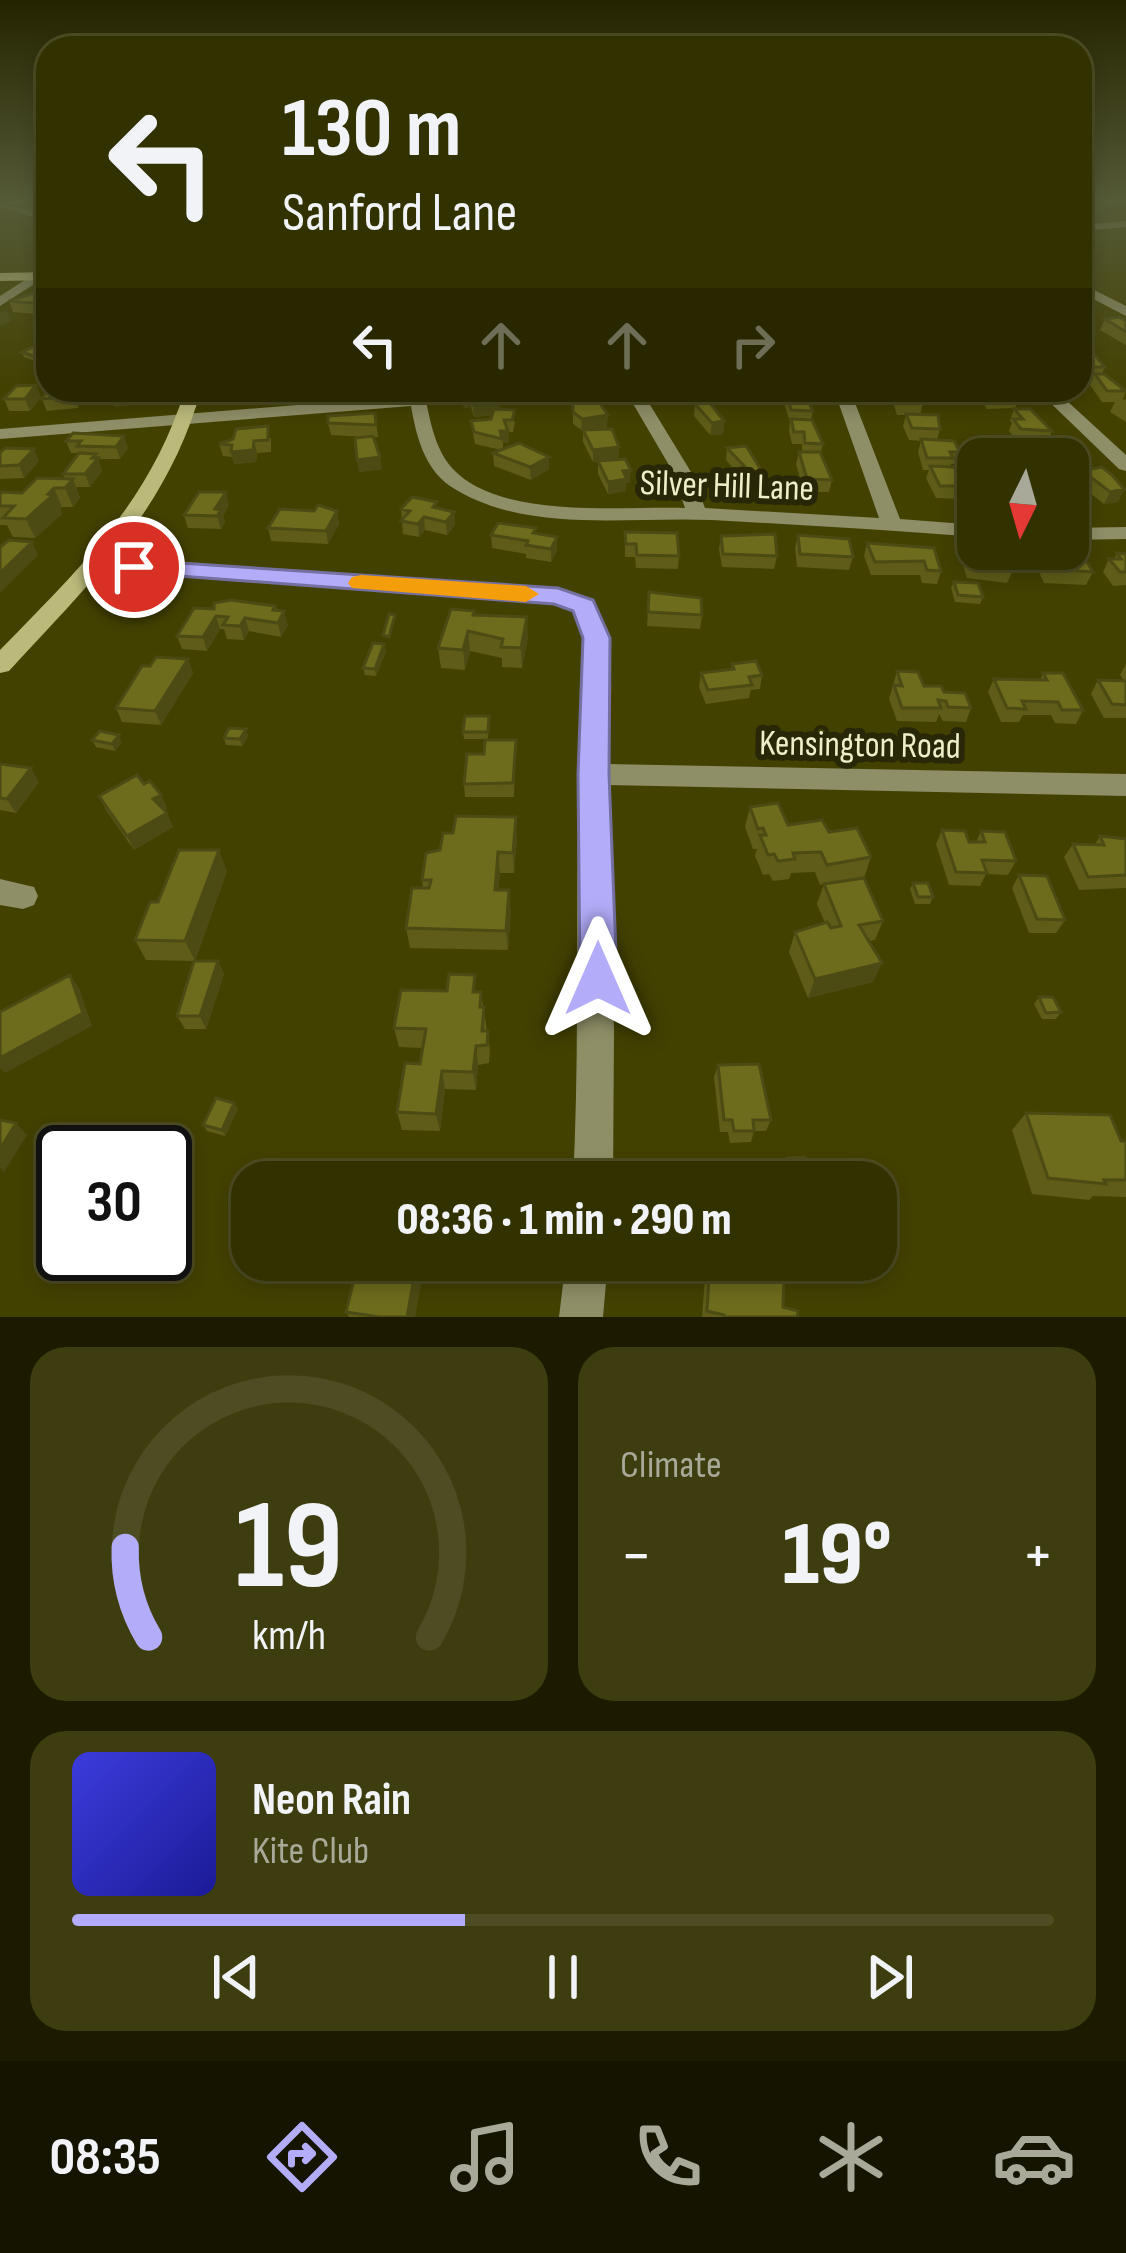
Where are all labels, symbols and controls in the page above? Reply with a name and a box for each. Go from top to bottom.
text: 130 m [282,79,461,180]
icon: left [84,84,240,240]
text: Sanford Lane [282,181,517,246]
icon: left [342,312,408,378]
icon: ahead [468,312,534,378]
icon: ahead [594,312,660,378]
icon: right [720,312,786,378]
north arrow [957,438,1089,570]
map controls [957,438,1089,570]
street label: Silver Hill Lane [639,462,815,511]
pin [83,516,185,618]
icon: arrive [101,534,167,600]
street label: Kensington Road [759,722,961,769]
position arrow [535,916,661,1042]
speed limit sign: 30 [36,1125,192,1281]
text: 08:36 · 1 min · 290 m [396,1193,732,1248]
text: Climate [620,1442,722,1489]
text: 19 [235,1474,343,1623]
text: 19° [782,1502,892,1610]
text: − [620,1517,652,1596]
text: + [1022,1517,1054,1596]
text: km/h [252,1610,326,1662]
text: Neon Rain [252,1773,411,1828]
text: Kite Club [252,1828,369,1875]
icon: previous [203,1944,269,2010]
icon: pause [530,1944,596,2010]
icon: next [857,1944,923,2010]
icon: directions [260,2115,344,2199]
icon: music [443,2115,527,2199]
icon: phone [626,2115,710,2199]
icon: climate [809,2115,893,2199]
icon: car [992,2115,1076,2199]
text: 08:35 [50,2125,161,2190]

